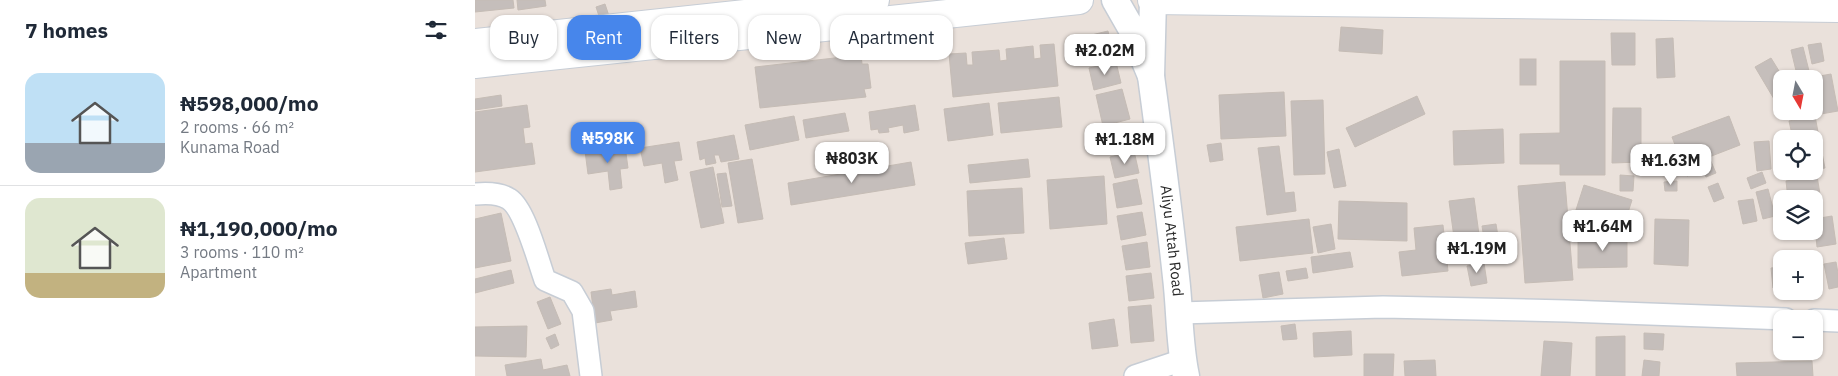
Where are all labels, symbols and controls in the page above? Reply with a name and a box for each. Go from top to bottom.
chip: Buy [490,15,557,60]
chip: Rent [567,15,641,60]
chip: Filters [651,15,738,60]
chip: New [748,15,820,60]
chip: Apartment [830,15,953,60]
text: 7 homes [25,16,108,44]
icon: filters [422,16,450,44]
pin: ₦2.02M [1064,34,1146,76]
text: ₦2.02M [1075,40,1135,60]
north arrow [1773,70,1823,120]
map controls [1773,70,1823,360]
text: ₦598,000/mo [180,89,318,117]
icon: home [65,93,125,153]
text: 2 rooms · 66 m² [180,117,294,137]
pin: ₦598K [573,121,643,164]
pin: ₦1.18M [1084,122,1166,165]
text: ₦598K [582,128,634,148]
text: ₦1.18M [1095,129,1155,149]
button: locate [1773,130,1823,180]
text: Kunama Road [180,137,280,157]
pin: ₦803K [817,142,887,184]
pin: ₦1.63M [1630,144,1712,186]
text: ₦803K [826,148,878,168]
text: ₦1.63M [1641,150,1701,170]
street label: Aliyu Attah Road [1156,184,1188,297]
button: layers [1773,190,1823,240]
pin: ₦1.64M [1562,210,1644,252]
text: ₦1,190,000/mo [180,214,338,242]
text: ₦1.64M [1573,216,1633,236]
icon: home [65,218,125,278]
pin: ₦1.19M [1436,232,1518,274]
text: ₦1.19M [1447,238,1507,258]
text: 3 rooms · 110 m² [180,242,304,262]
button: + [1773,250,1823,300]
text: Apartment [180,262,257,282]
button: − [1773,310,1823,360]

